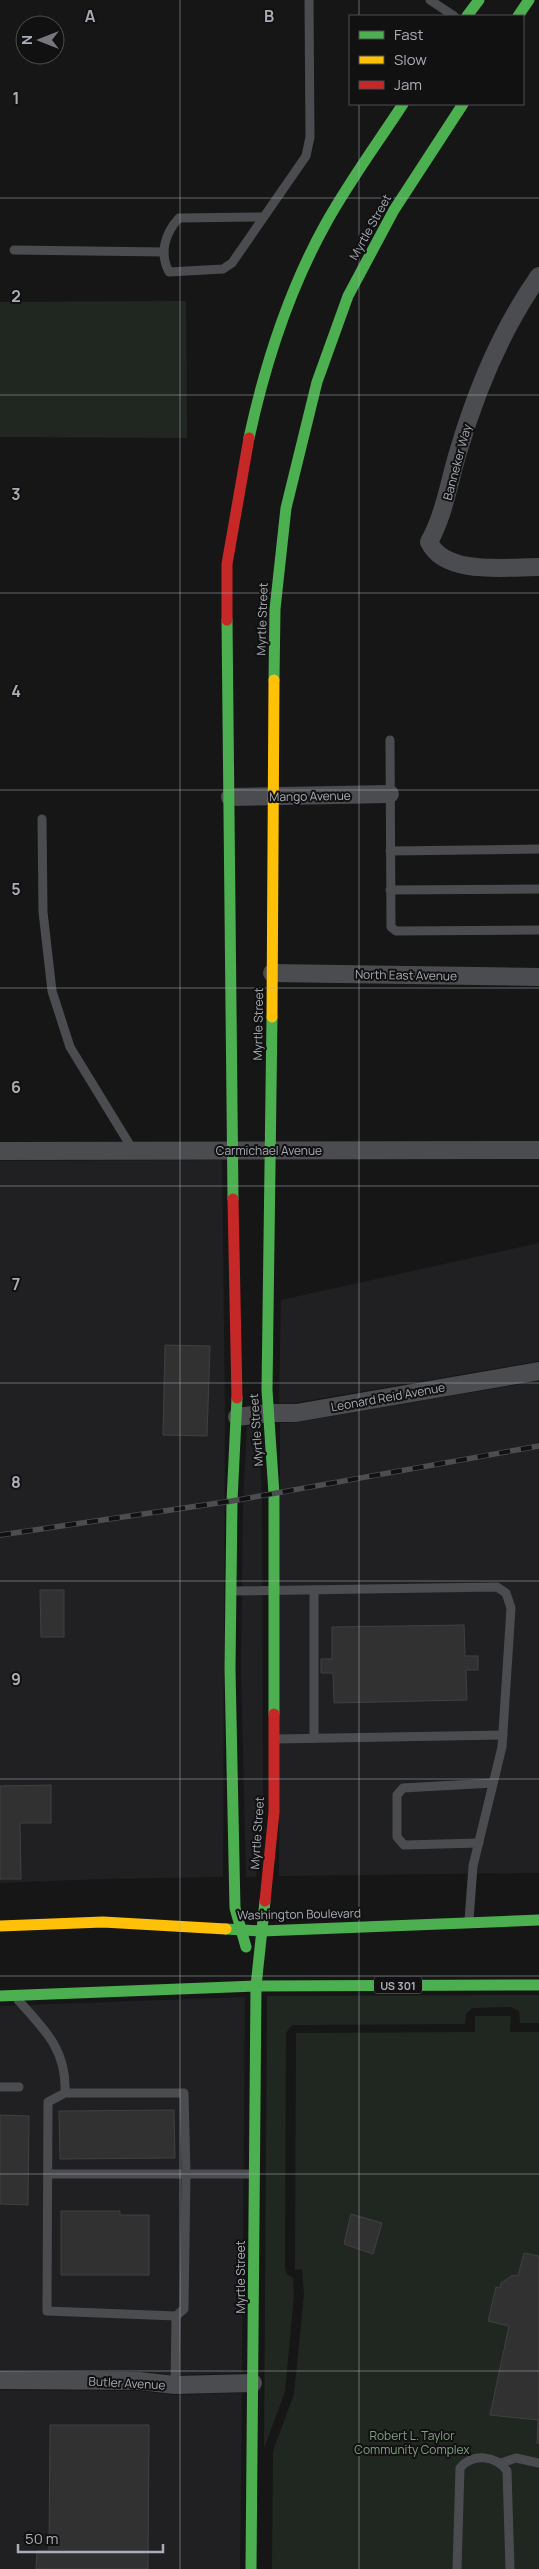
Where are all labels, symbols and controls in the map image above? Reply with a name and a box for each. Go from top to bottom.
text: A [85,5,96,27]
text: B [264,5,274,27]
north arrow [15,15,65,65]
legend [349,15,524,105]
text: Fast [394,24,423,45]
text: N [17,35,36,45]
text: Slow [394,49,427,70]
text: Jam [394,74,422,95]
text: 1 [12,87,20,109]
street label: Myrtle Street [345,191,395,263]
text: 2 [11,285,21,307]
street label: Banneker Way [439,421,475,502]
text: 3 [11,483,21,505]
street label: Myrtle Street [252,582,272,656]
text: 4 [11,680,21,702]
street label: Mango Avenue [269,787,351,805]
text: 5 [11,878,21,900]
street label: North East Avenue [355,966,457,984]
street label: Myrtle Street [249,987,267,1061]
text: 6 [11,1076,21,1098]
street label: Carmichael Avenue [216,1142,322,1159]
text: 7 [12,1273,20,1295]
street label: Leonard Reid Avenue [330,1379,446,1415]
street label: Myrtle Street [245,1393,267,1467]
text: 8 [11,1471,21,1493]
text: 9 [11,1668,21,1690]
street label: Myrtle Street [246,1796,268,1870]
street label: Washington Boulevard [237,1904,361,1924]
road number: US 301 [374,1976,422,1994]
street label: Myrtle Street [232,2240,249,2314]
street label: Butler Avenue [88,2372,166,2394]
park label: Robert L. Taylor Community Complex [354,2427,470,2458]
scale bar [18,2522,162,2554]
text: 50 m [25,2528,59,2549]

